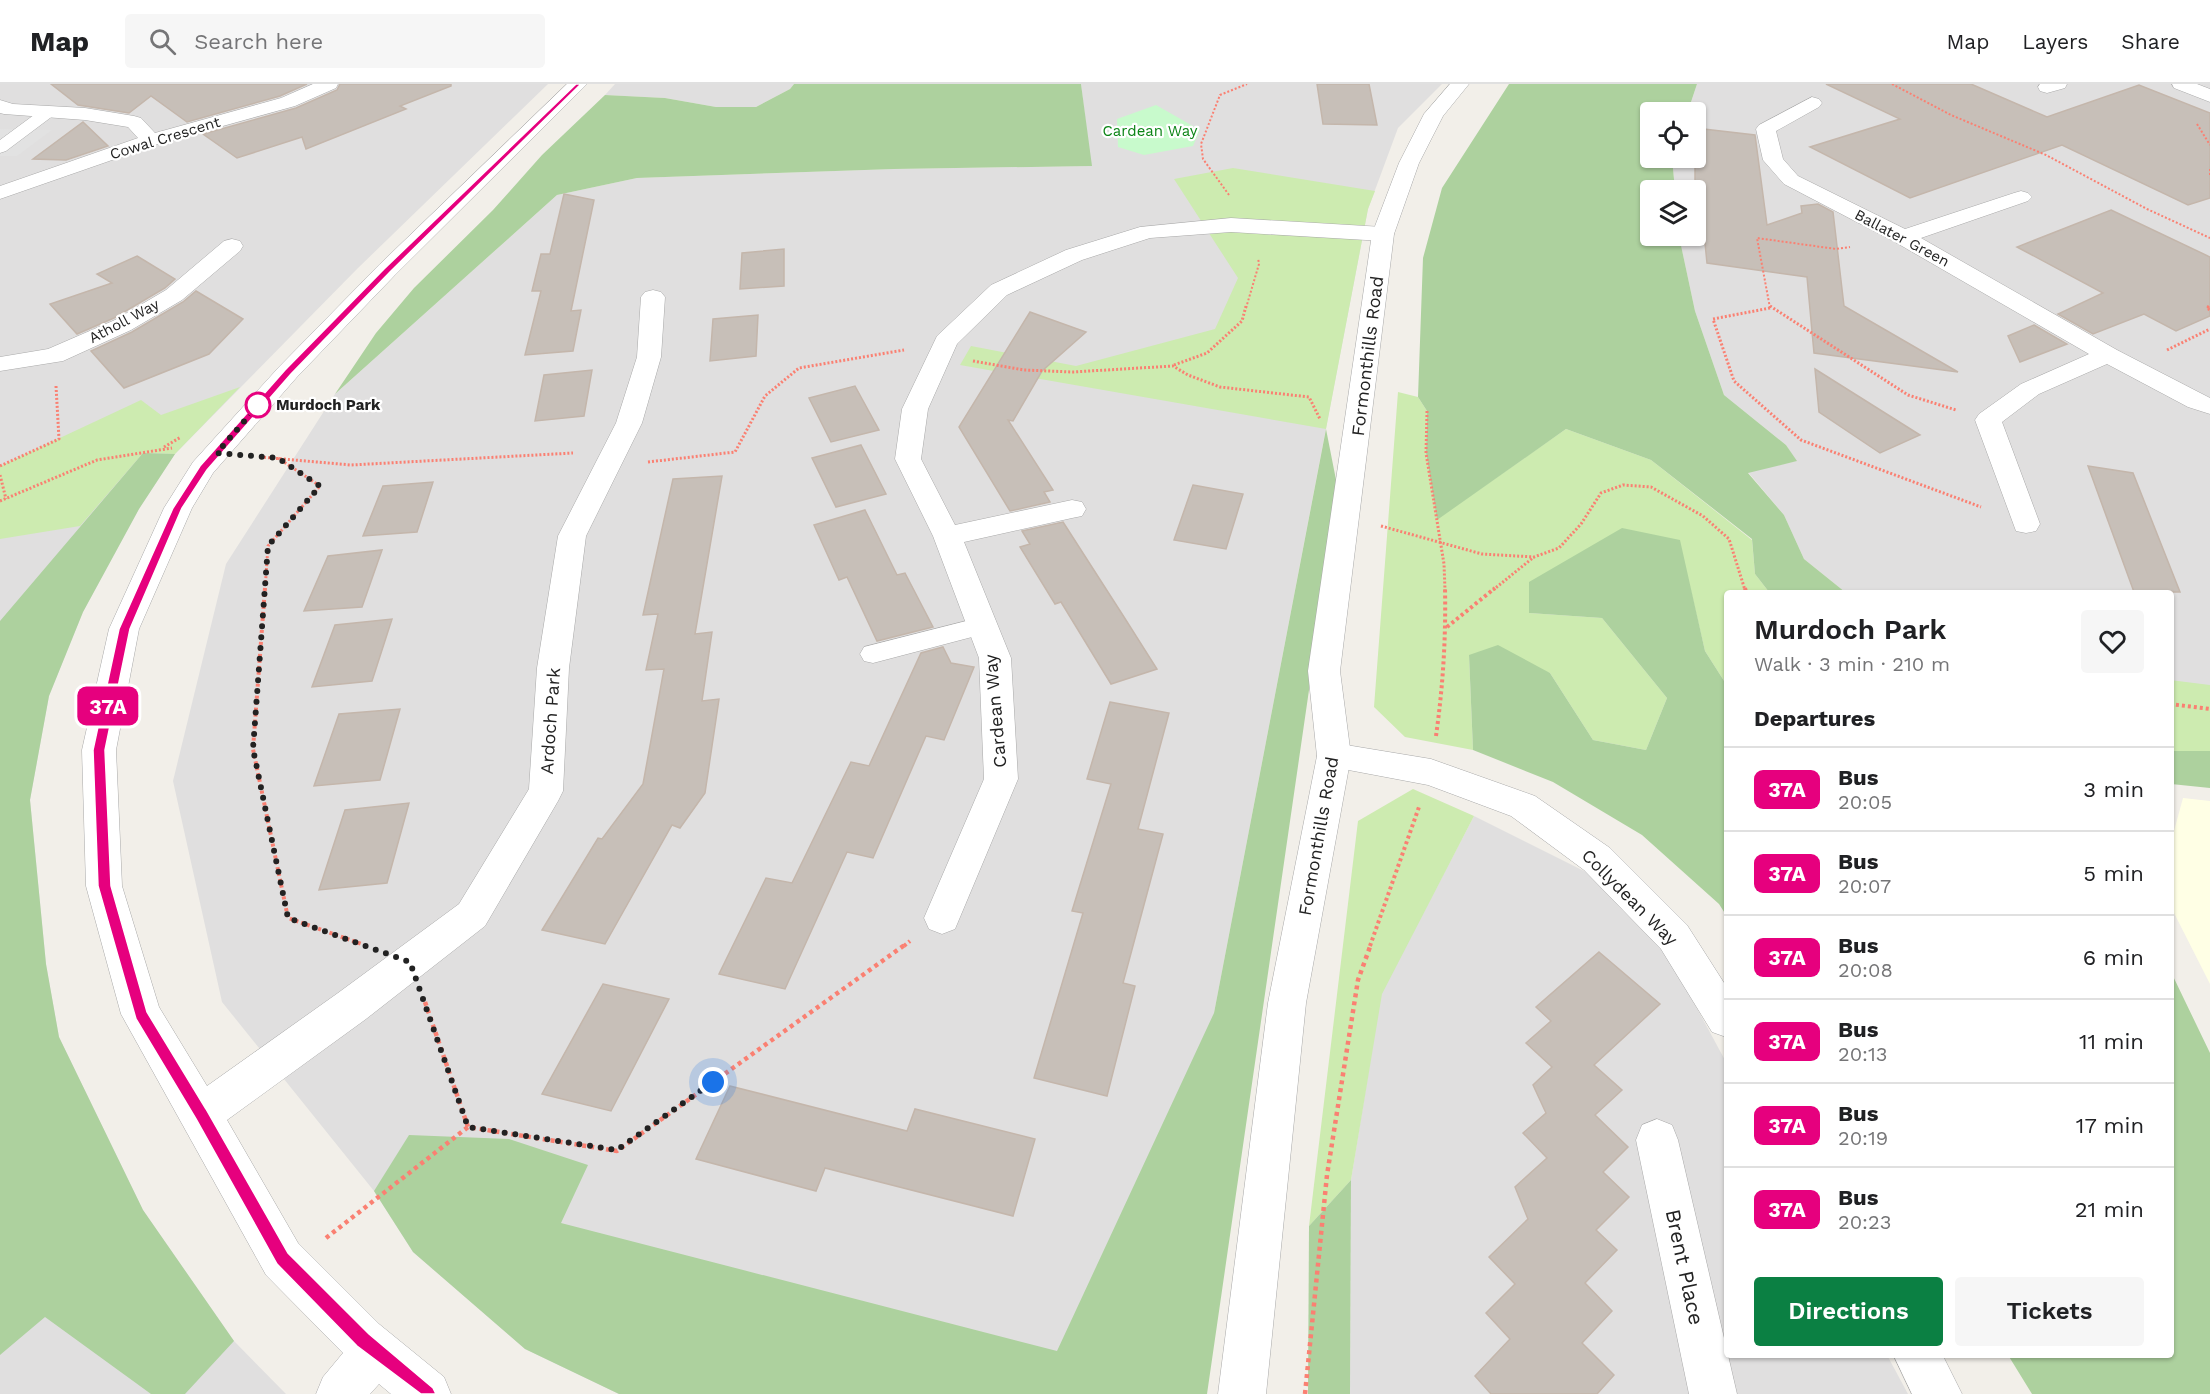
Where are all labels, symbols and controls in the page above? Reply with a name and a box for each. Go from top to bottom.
search box [125,14,545,68]
text: Map [30,25,89,58]
icon: search [146,25,179,58]
text: Search here [194,29,323,54]
text: Map [1946,29,1989,54]
text: Layers [2022,29,2088,54]
text: Share [2121,29,2180,54]
map controls [1640,102,1706,246]
button: locate [1640,102,1706,168]
street label: Cowal Crescent [108,112,223,163]
park label: Cardean Way [1103,122,1198,140]
button: layers [1640,180,1706,246]
street label: Ballater Green [1851,205,1953,271]
street label: Formonthills Road [1347,275,1387,437]
street label: Atholl Way [86,295,162,347]
marker: Murdoch Park [245,392,271,418]
place label: Murdoch Park [276,396,381,414]
button: heart [2081,610,2144,673]
text: Murdoch Park [1754,613,1946,646]
text: Walk · 3 min · 210 m [1754,652,1950,676]
street label: Cardean Way [980,653,1010,769]
street label: Ardoch Park [536,667,564,775]
line badge: 37A [74,686,142,726]
text: 37A [89,694,127,719]
text: Departures [1754,706,1875,731]
street label: Formonthills Road [1294,755,1342,917]
text: Bus [1838,765,1878,790]
text: 37A [1768,777,1806,802]
text: 3 min [2083,777,2144,802]
text: 20:05 [1838,790,1892,814]
street label: Collydean Way [1578,845,1683,950]
text: Bus [1838,849,1878,874]
text: 37A [1768,861,1806,886]
text: 5 min [2083,861,2144,886]
text: 20:07 [1838,874,1891,898]
text: Bus [1838,933,1878,958]
text: 37A [1768,945,1806,970]
text: 6 min [2083,945,2144,970]
text: 20:08 [1838,958,1893,982]
text: Bus [1838,1017,1878,1042]
text: 37A [1768,1029,1806,1054]
text: 11 min [2079,1029,2144,1054]
text: 20:13 [1838,1042,1887,1066]
your location [698,1067,728,1097]
text: Bus [1838,1101,1878,1126]
text: 37A [1768,1113,1806,1138]
text: 17 min [2076,1113,2144,1138]
text: 20:19 [1838,1126,1888,1150]
text: Bus [1838,1185,1878,1210]
text: 37A [1768,1197,1806,1222]
text: 21 min [2075,1197,2144,1222]
street label: Brent Place [1661,1207,1709,1327]
text: 20:23 [1838,1210,1891,1234]
button: Directions [1754,1277,1943,1346]
button: Tickets [1955,1277,2144,1346]

